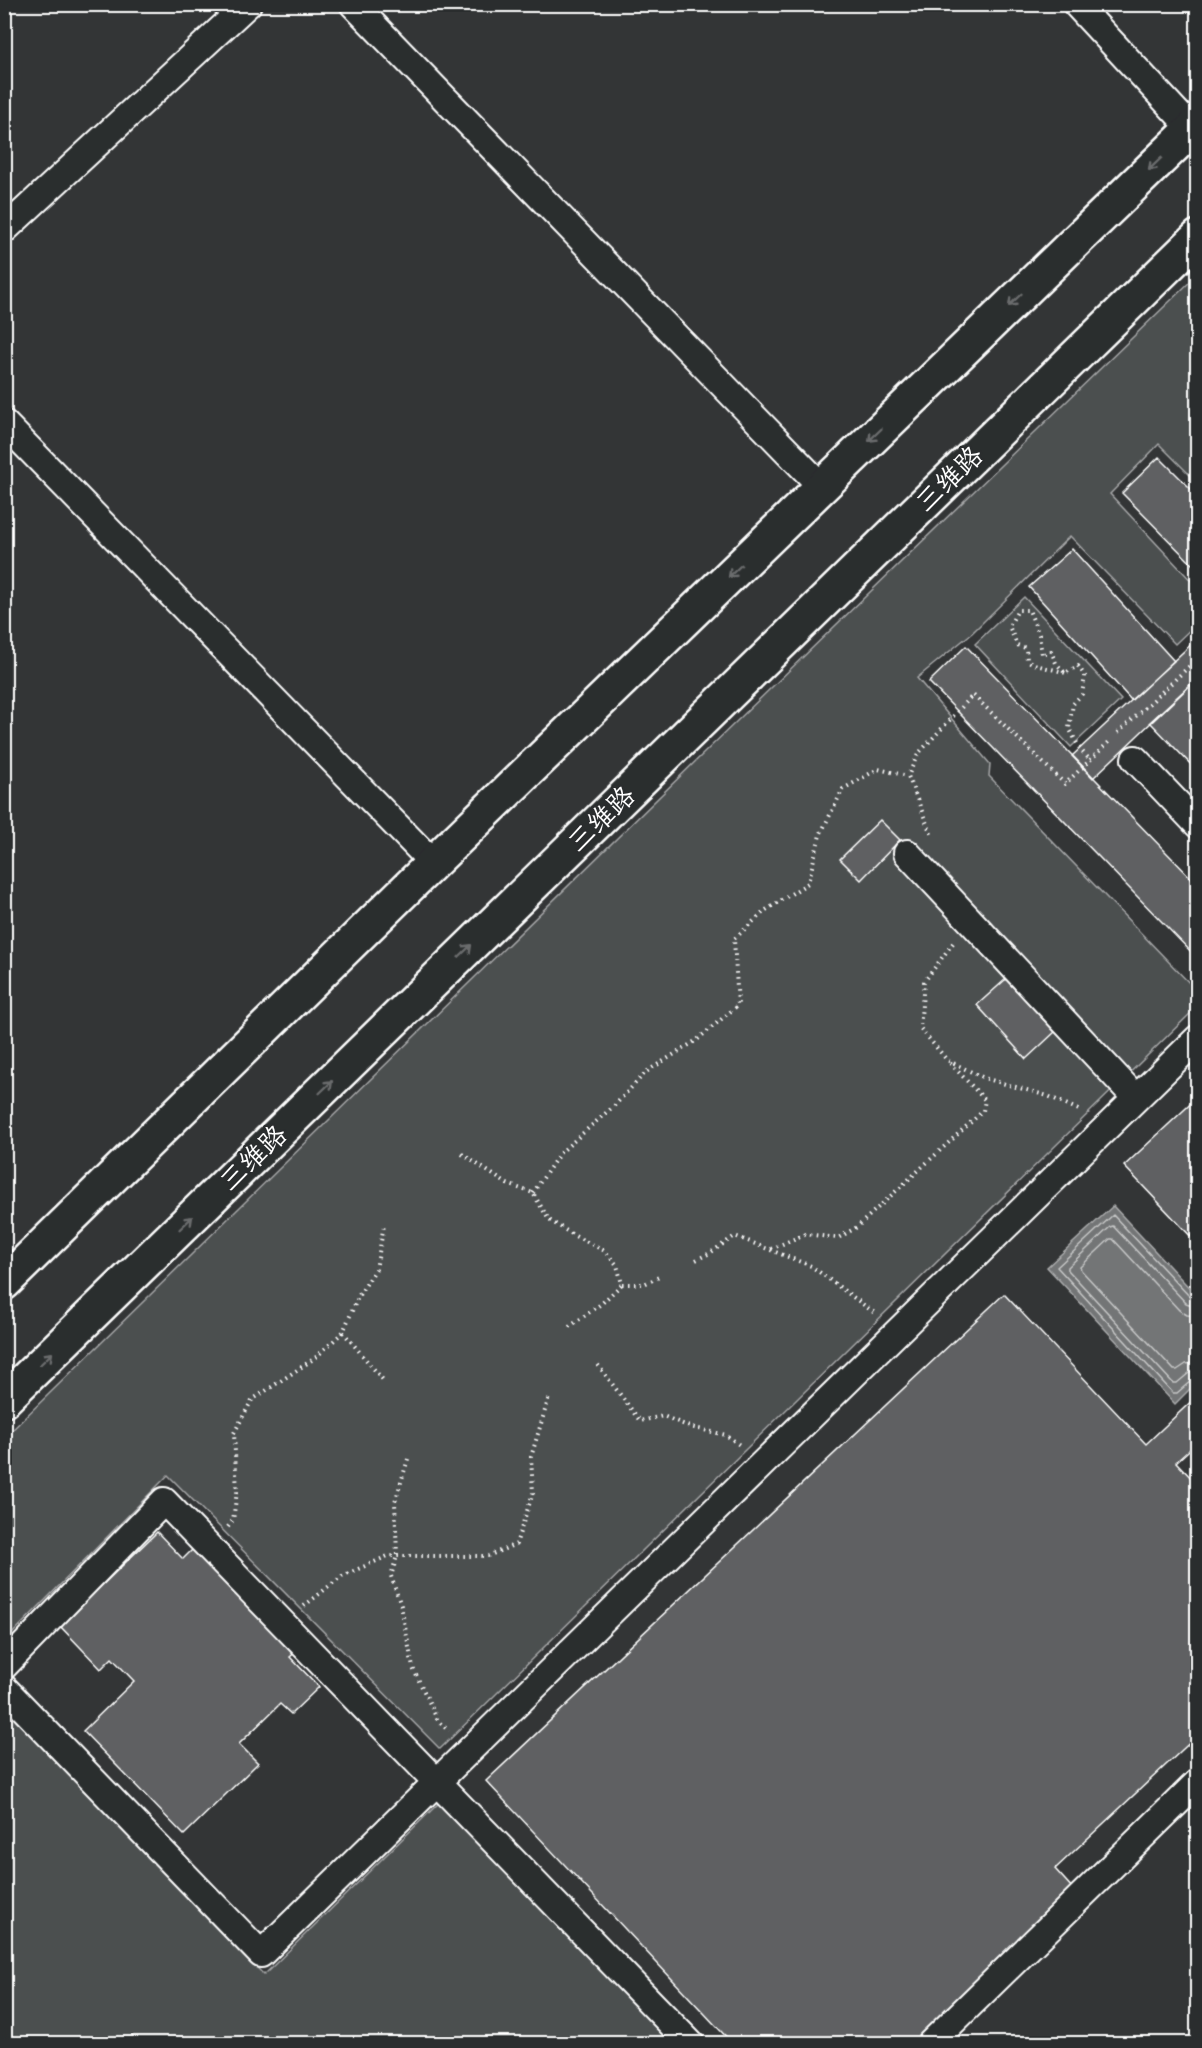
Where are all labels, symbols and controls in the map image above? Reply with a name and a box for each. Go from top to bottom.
one-way arrow [1148,157,1163,171]
one-way arrow [1008,292,1023,307]
one-way arrow [868,428,883,443]
street label: 三维路 [908,439,993,523]
one-way arrow [728,564,743,578]
street label: 三维路 [560,779,645,863]
one-way arrow [458,944,473,958]
one-way arrow [318,1080,333,1095]
street label: 三维路 [212,1118,297,1202]
one-way arrow [178,1217,193,1231]
one-way arrow [39,1352,54,1367]

